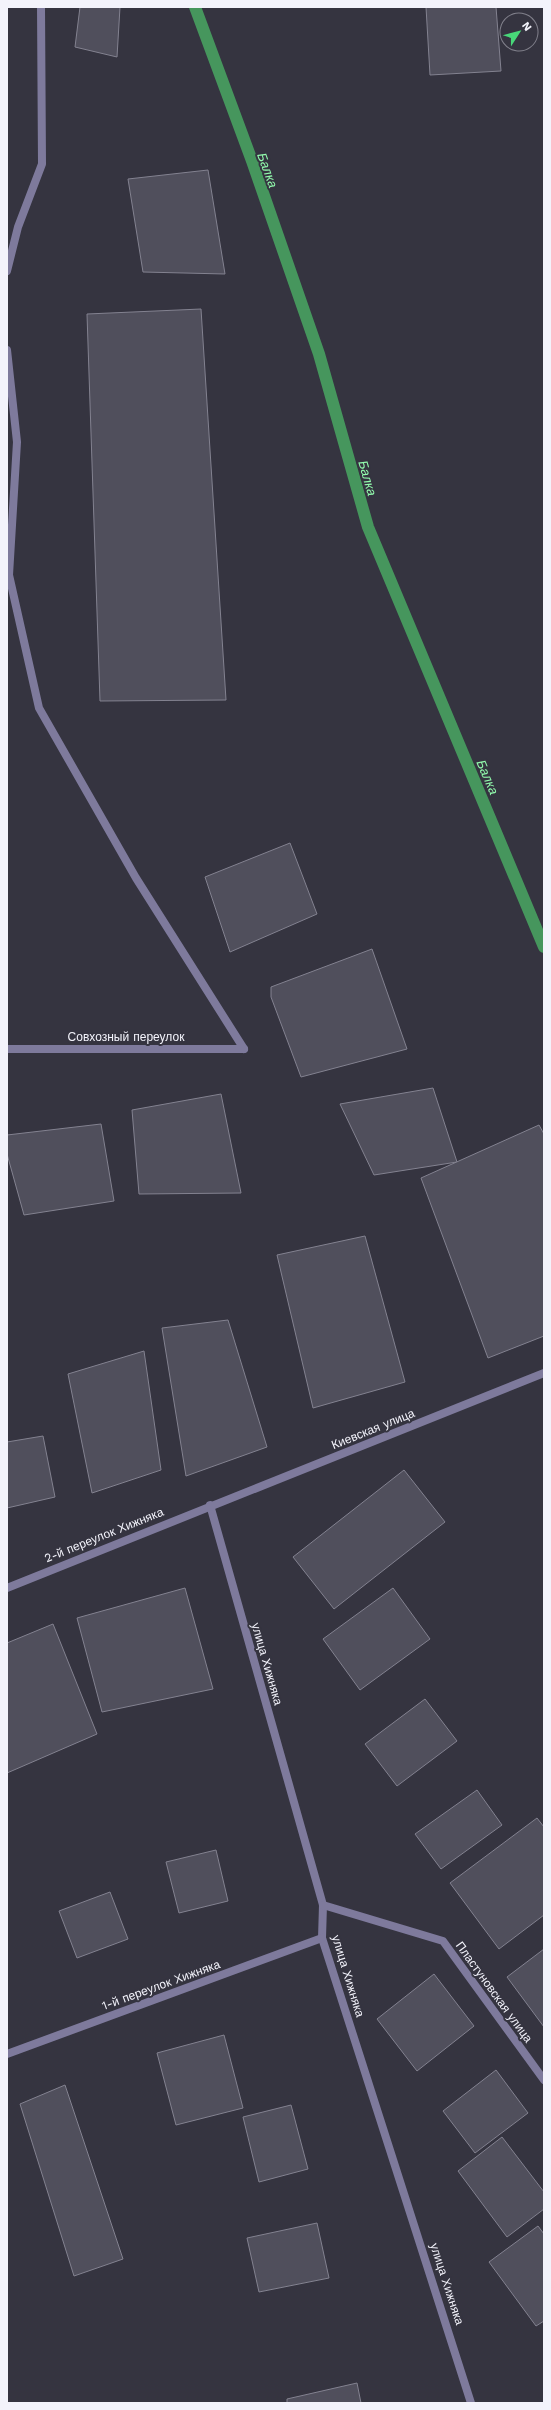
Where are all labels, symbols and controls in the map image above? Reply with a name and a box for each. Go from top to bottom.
north arrow [499,12,539,52]
text: N [519,19,534,34]
water label: Балка [254,151,281,190]
water label: Балка [355,459,380,498]
water label: Балка [474,758,502,797]
street label: Совхозный переулок [68,1030,185,1044]
street label: Киевская улица [329,1406,417,1452]
street label: 2-й переулок Хижняка [43,1505,166,1565]
street label: улица Хижняка [249,1621,286,1707]
street label: улица Хижняка [329,1933,367,2019]
street label: Пластуновская улица [453,1939,535,2045]
street label: 1-й переулок Хижняка [100,1957,222,2013]
street label: улица Хижняка [427,2241,467,2327]

